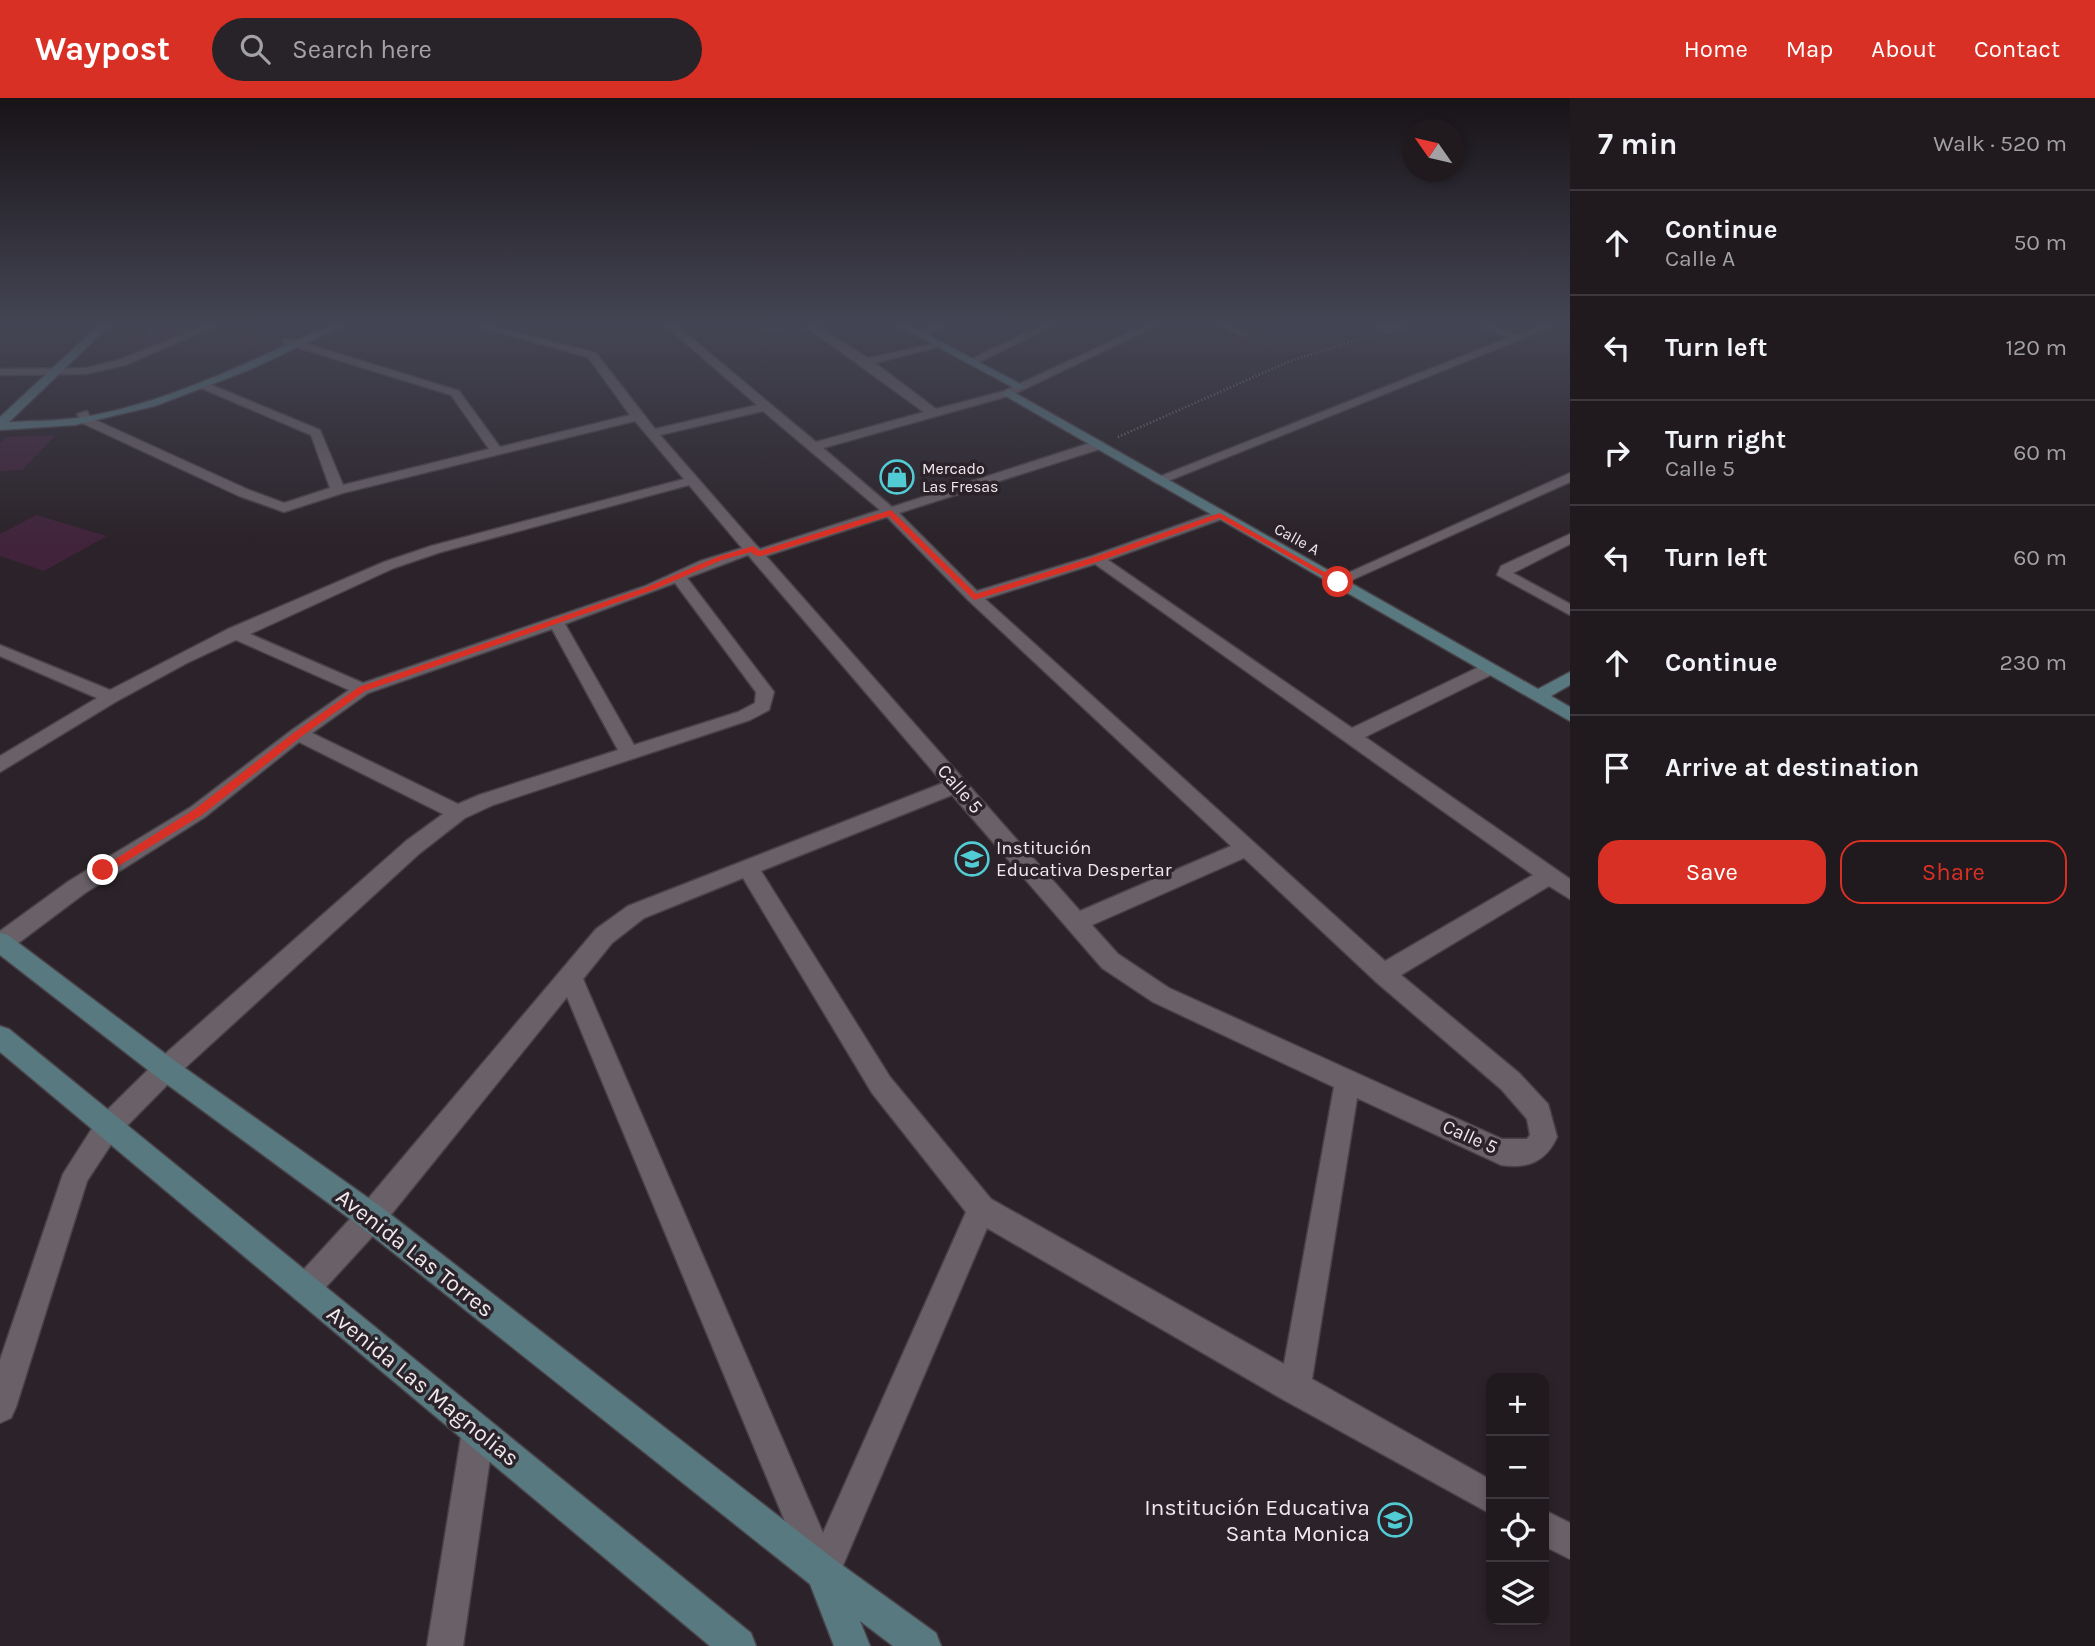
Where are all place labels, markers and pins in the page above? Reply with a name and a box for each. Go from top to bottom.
shop icon: Mercado Las Fresas [878,458,916,496]
place label: Mercado Las Fresas [922,459,999,496]
place label: Institución Educativa Despertar [996,837,1172,881]
school or university icon: Institución Educativa Despertar [953,840,991,878]
place label: Institución Educativa Santa Monica [1144,1494,1370,1547]
school or university icon: Institución Educativa Santa Monica [1376,1501,1414,1539]

